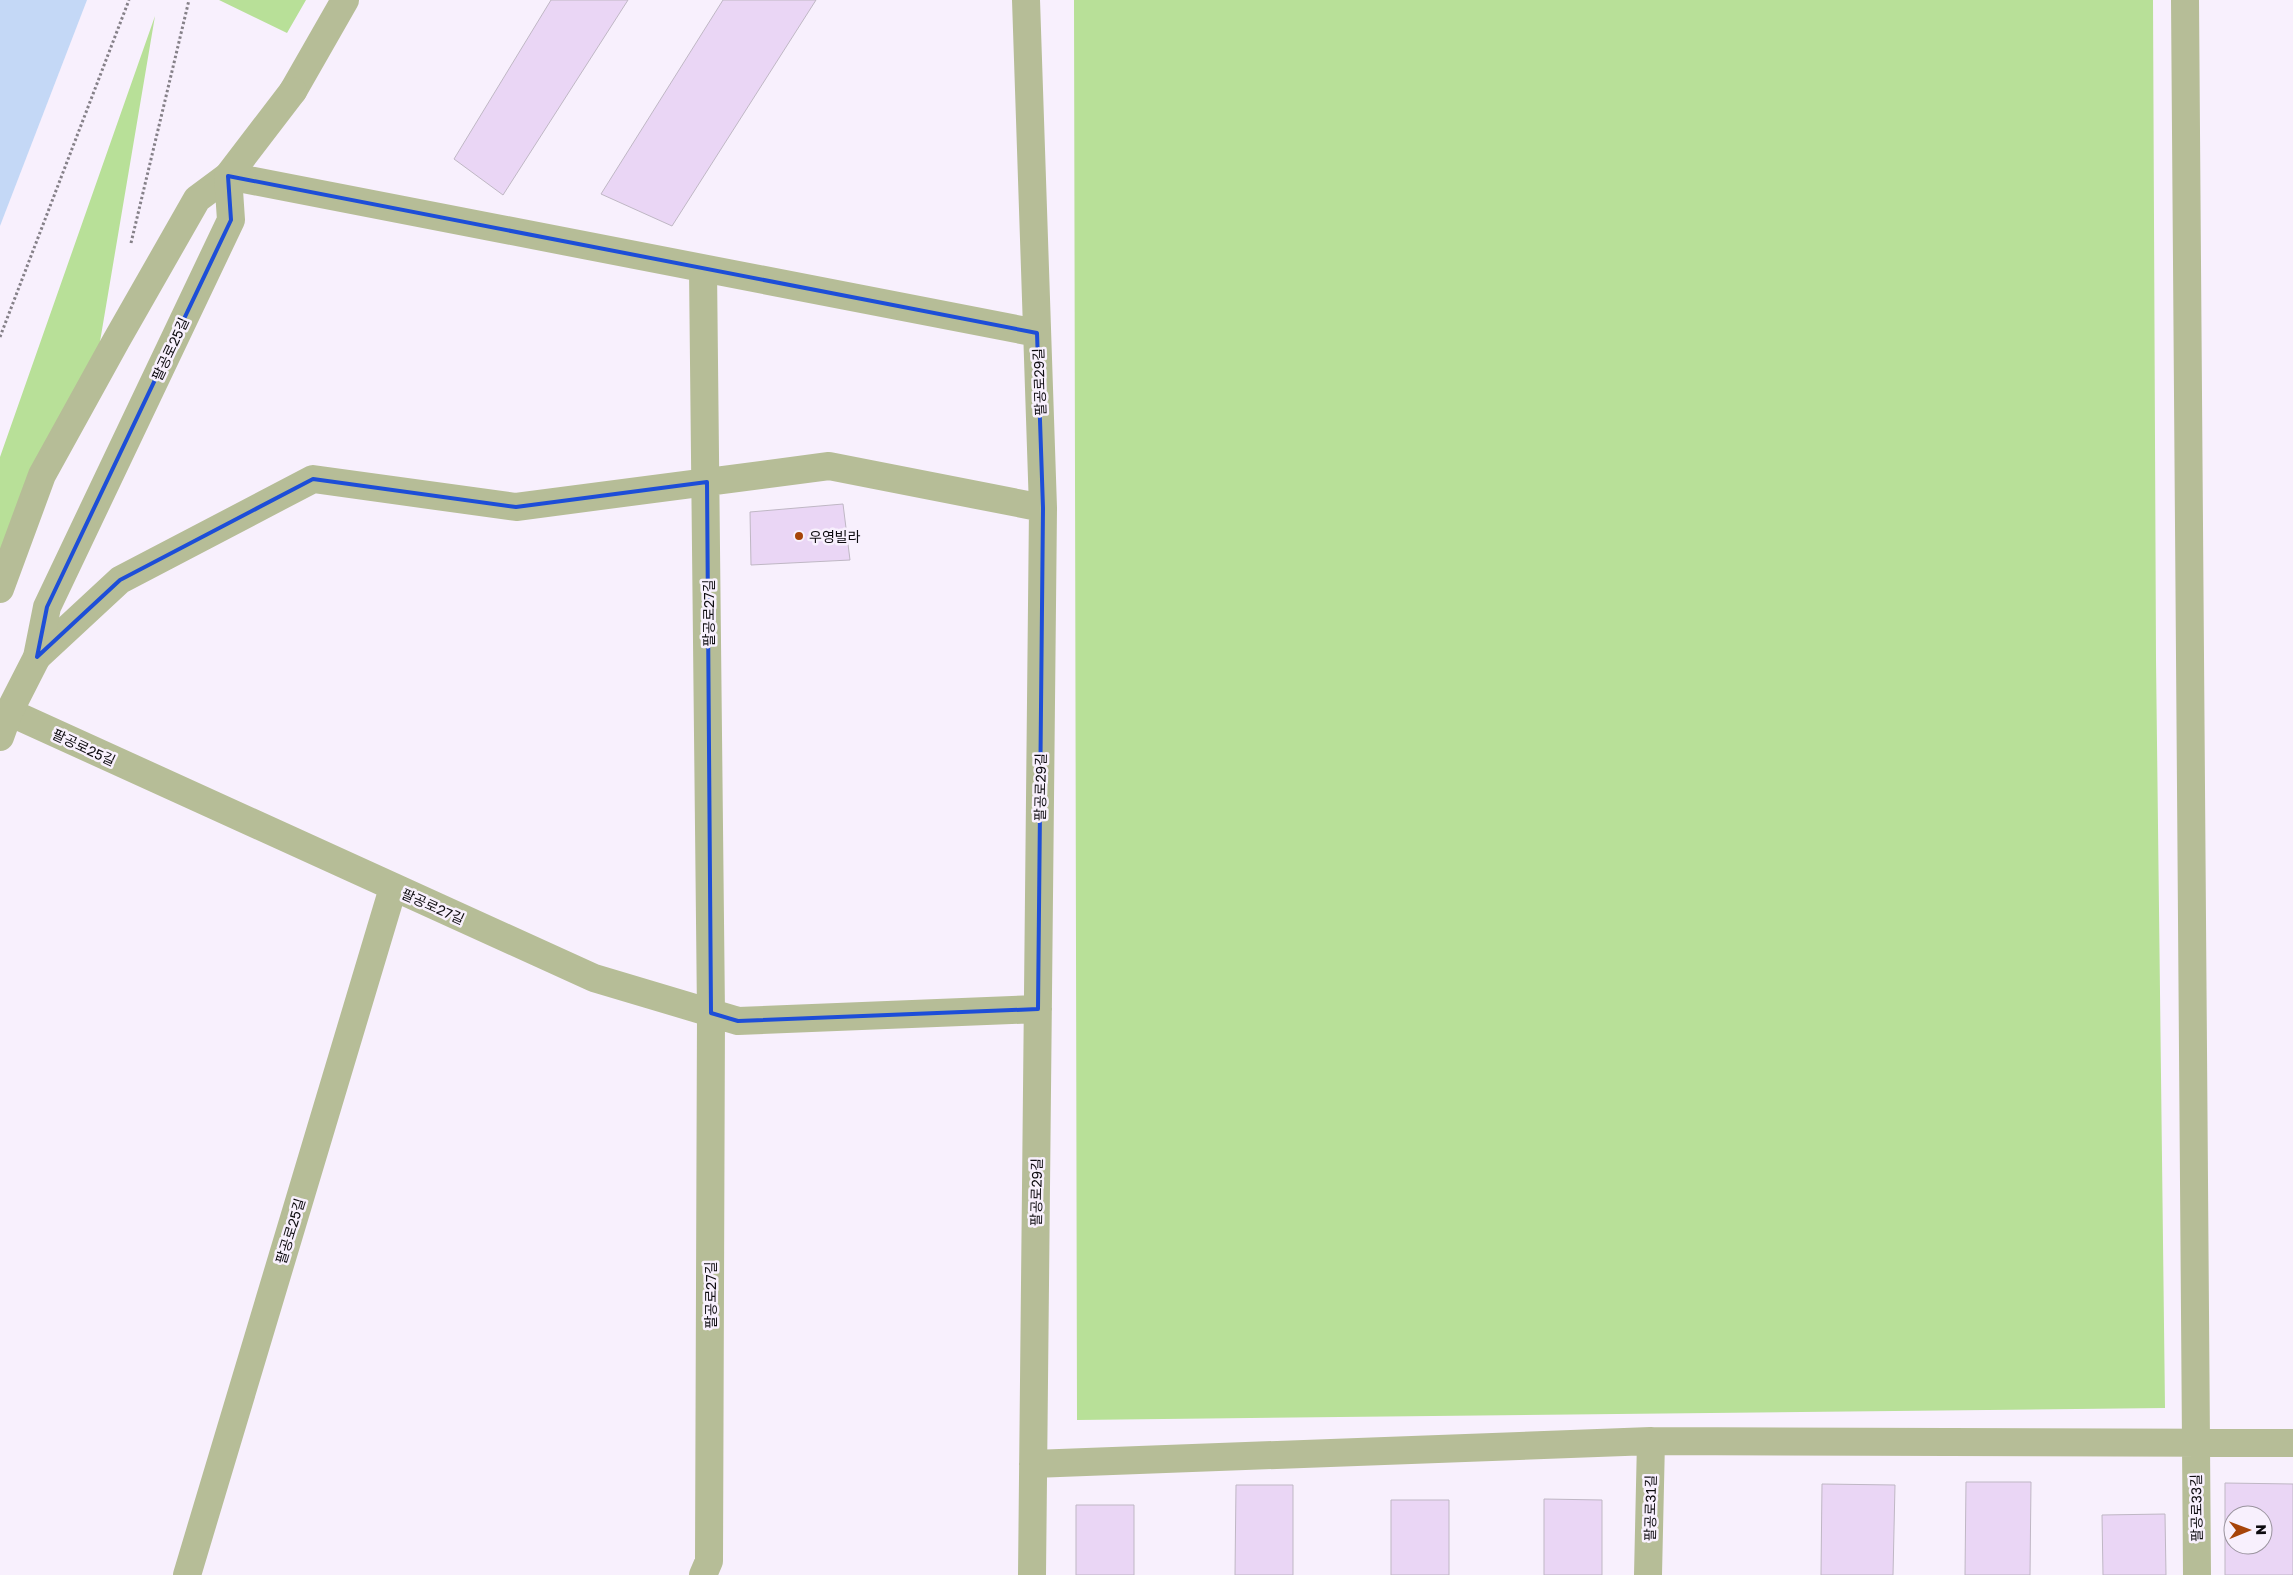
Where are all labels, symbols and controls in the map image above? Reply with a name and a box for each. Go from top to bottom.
street label: 팔공로25길 [148,315,192,383]
street label: 팔공로29길 [1029,348,1049,416]
place label: 우영빌라 [809,528,861,545]
marker: 우영빌라 [793,530,805,542]
street label: 팔공로27길 [700,579,717,647]
street label: 팔공로25길 [50,725,118,769]
street label: 팔공로29길 [1031,753,1049,821]
street label: 팔공로27길 [399,885,467,927]
street label: 팔공로29길 [1027,1158,1045,1226]
street label: 팔공로25길 [272,1196,308,1266]
street label: 팔공로27길 [702,1261,719,1329]
street label: 팔공로33길 [2187,1474,2205,1542]
street label: 팔공로31길 [1641,1475,1659,1541]
north arrow [2223,1505,2273,1555]
text: N [2253,1524,2270,1535]

